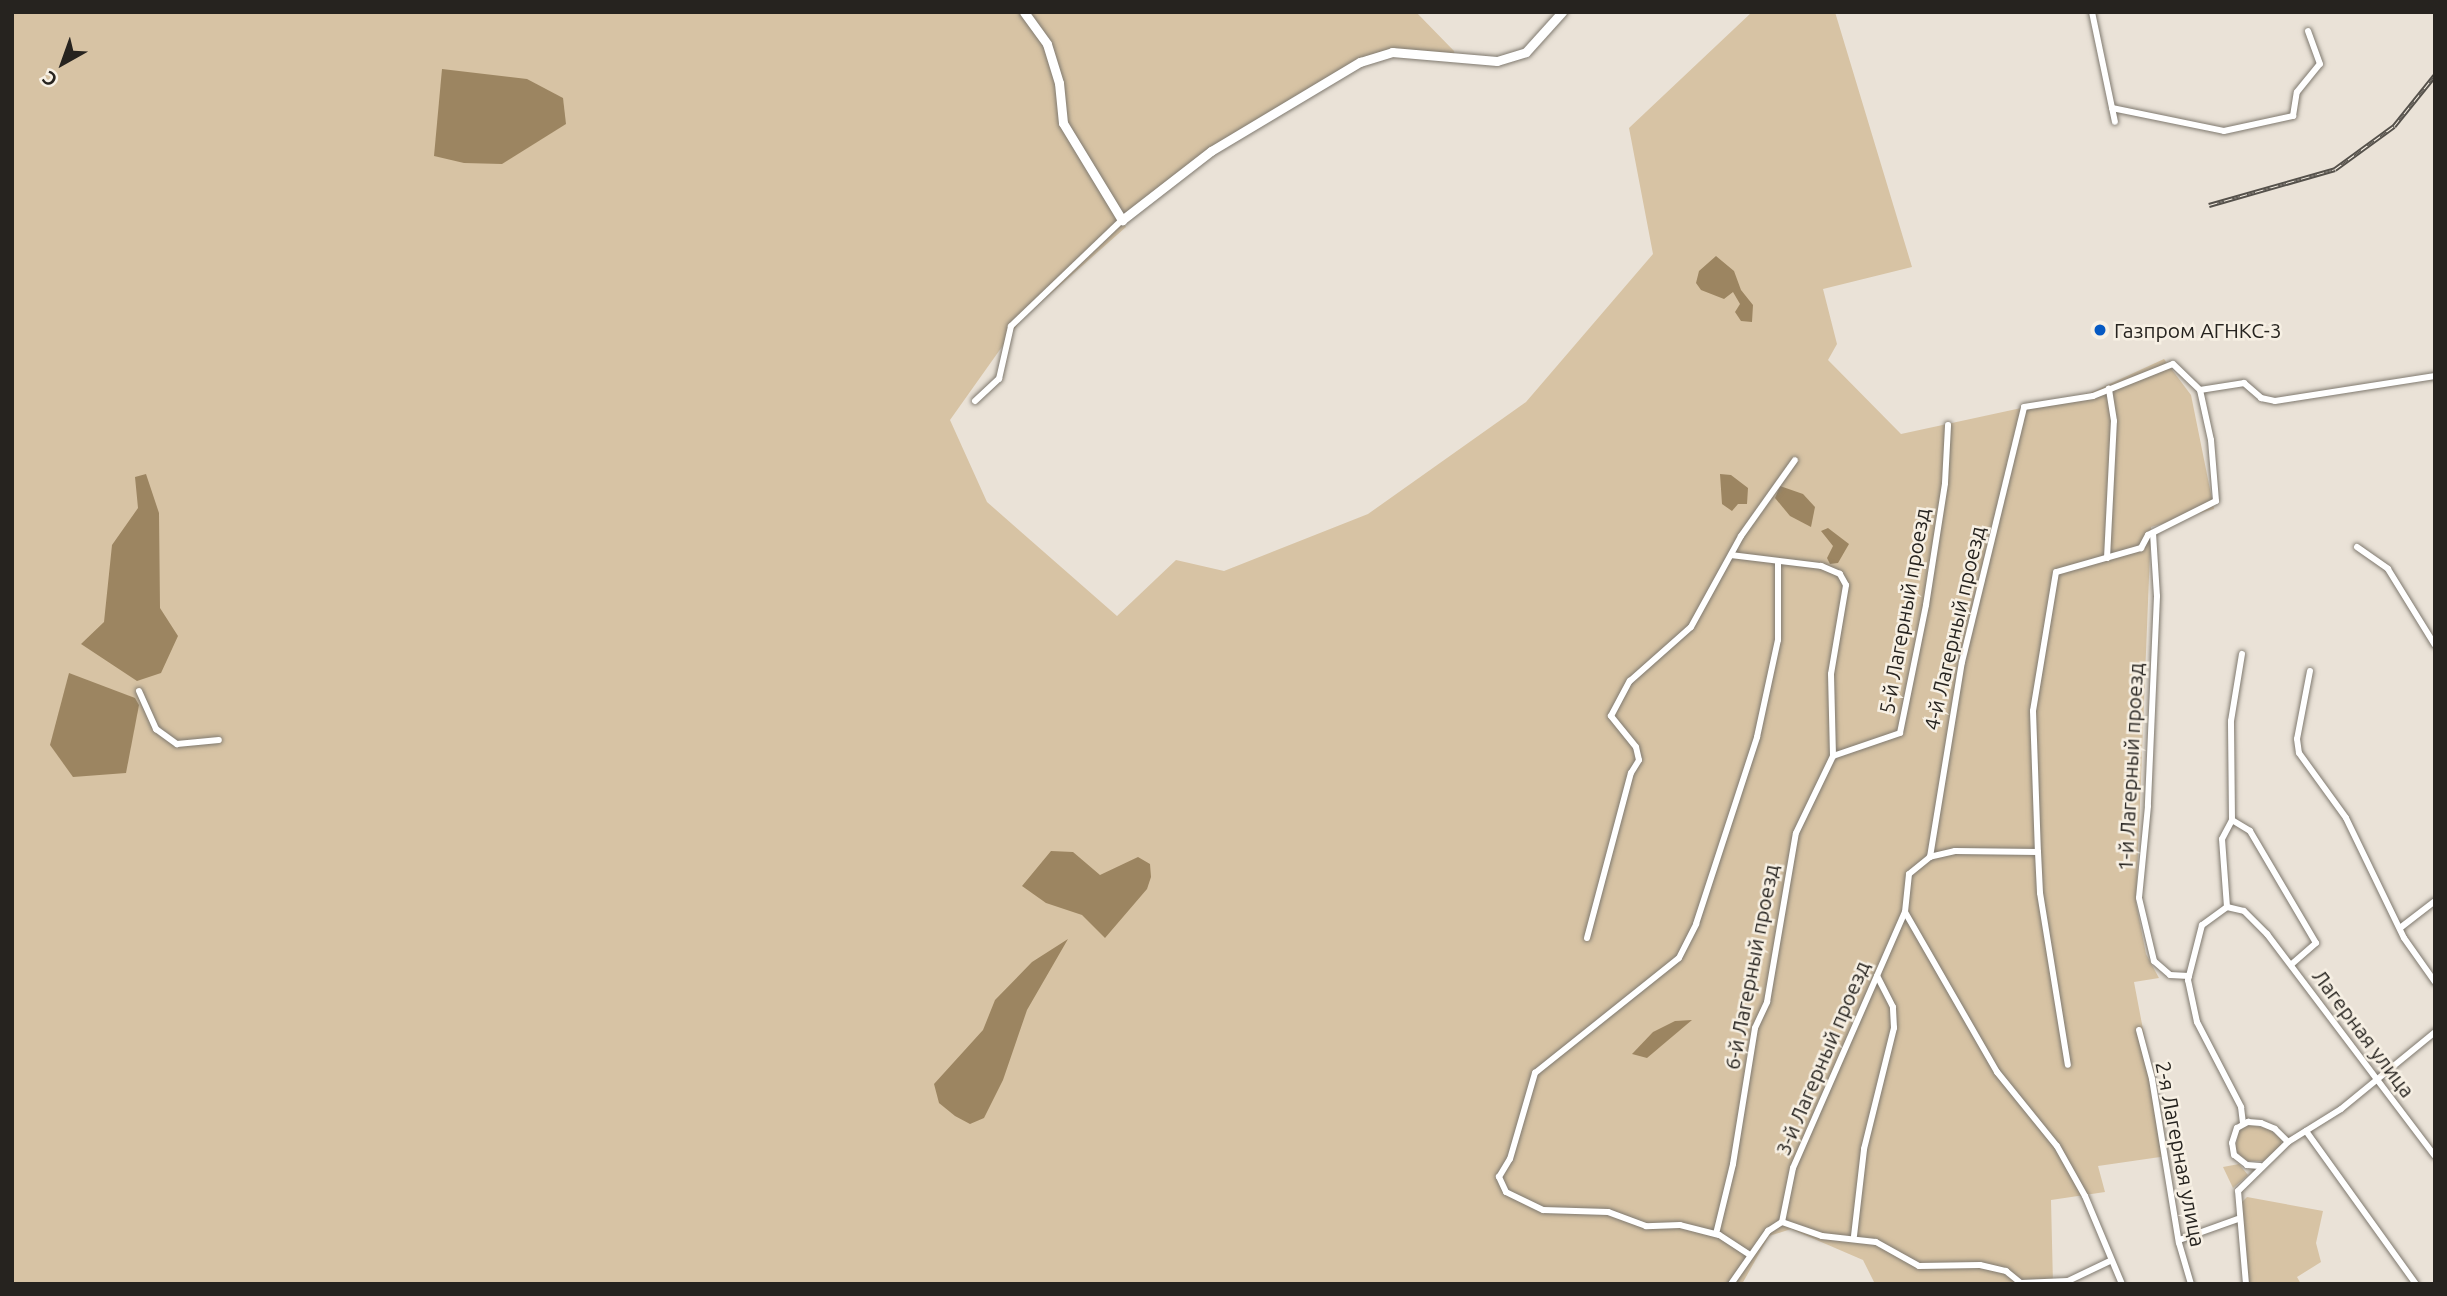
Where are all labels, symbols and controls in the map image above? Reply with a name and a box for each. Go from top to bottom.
north arrow [28,28,98,98]
text: С [38,67,61,91]
place label: Газпром АГНКС-3 [2114,317,2282,343]
marker: Газпром АГНКС-3 [2092,322,2108,338]
street label: 5-й Лагерный проезд [1873,506,1935,716]
street label: 4-й Лагерный проезд [1918,524,1990,732]
street label: 1-й Лагерный проезд [2112,662,2148,872]
street label: 6-й Лагерный проезд [1719,862,1783,1072]
street label: 3-й Лагерный проезд [1770,957,1874,1159]
street label: Лагерная улица [2308,964,2420,1102]
street label: 2-я Лагерная улица [2151,1059,2211,1249]

